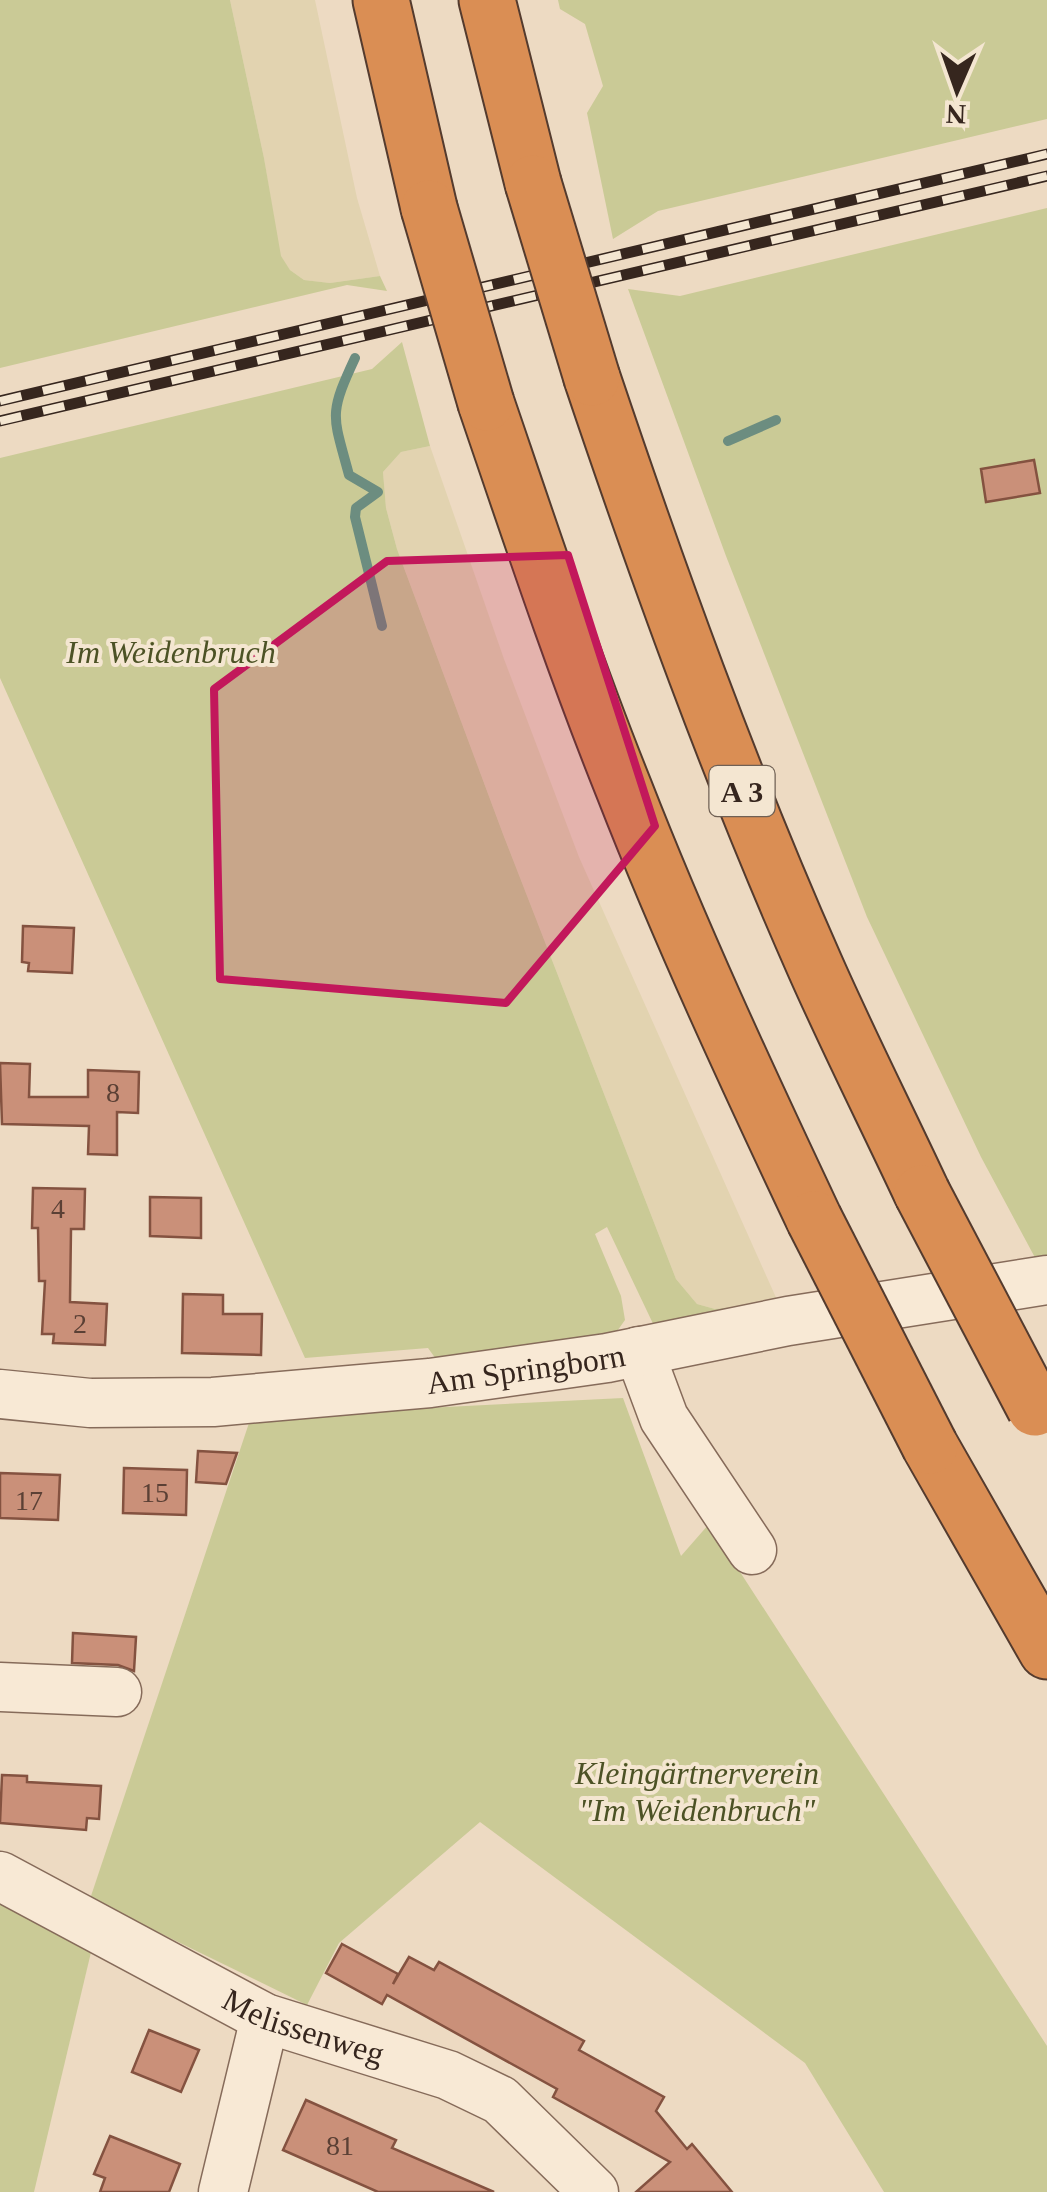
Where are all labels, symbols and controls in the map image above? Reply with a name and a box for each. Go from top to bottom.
north arrow [907,40,1007,140]
text: N [945,99,967,130]
park label: Im Weidenbruch [65,634,276,670]
road number: A 3 [710,766,774,816]
house number: 8 [106,1077,120,1108]
house number: 4 [51,1193,65,1224]
house number: 2 [73,1308,87,1339]
street label: Am Springborn [424,1337,628,1401]
house number: 15 [141,1477,169,1508]
house number: 17 [15,1485,43,1516]
park label: Kleingärtnerverein "Im Weidenbruch" [574,1755,819,1828]
street label: Melissenweg [217,1981,389,2072]
house number: 81 [326,2130,354,2161]

